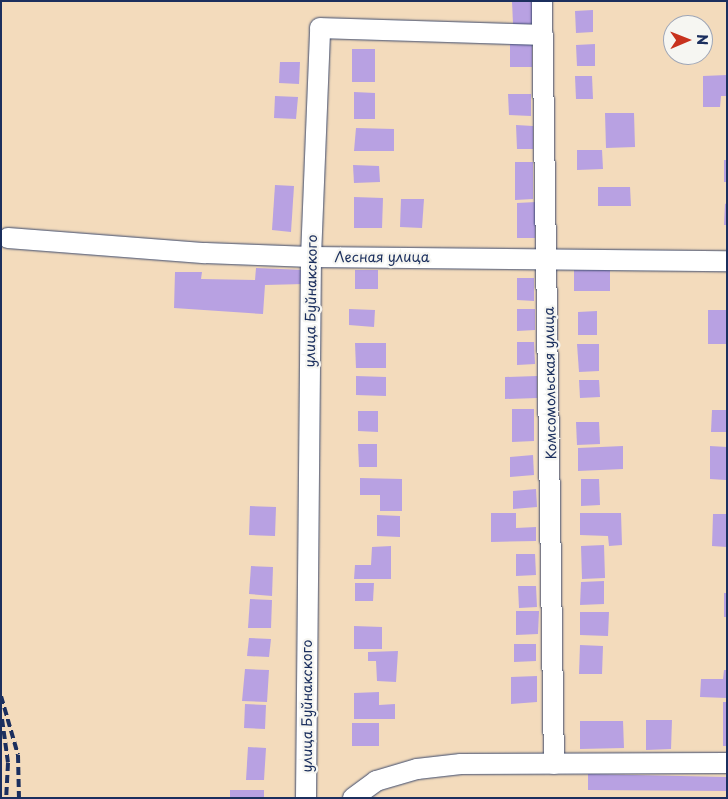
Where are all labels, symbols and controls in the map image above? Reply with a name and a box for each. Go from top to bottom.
north arrow [663,15,713,65]
text: N [692,34,713,45]
street label: улица Буйнакского [301,234,321,368]
street label: Лесная улица [334,249,430,265]
street label: Комсомольская улица [540,306,560,460]
street label: улица Буйнакского [299,639,315,773]

